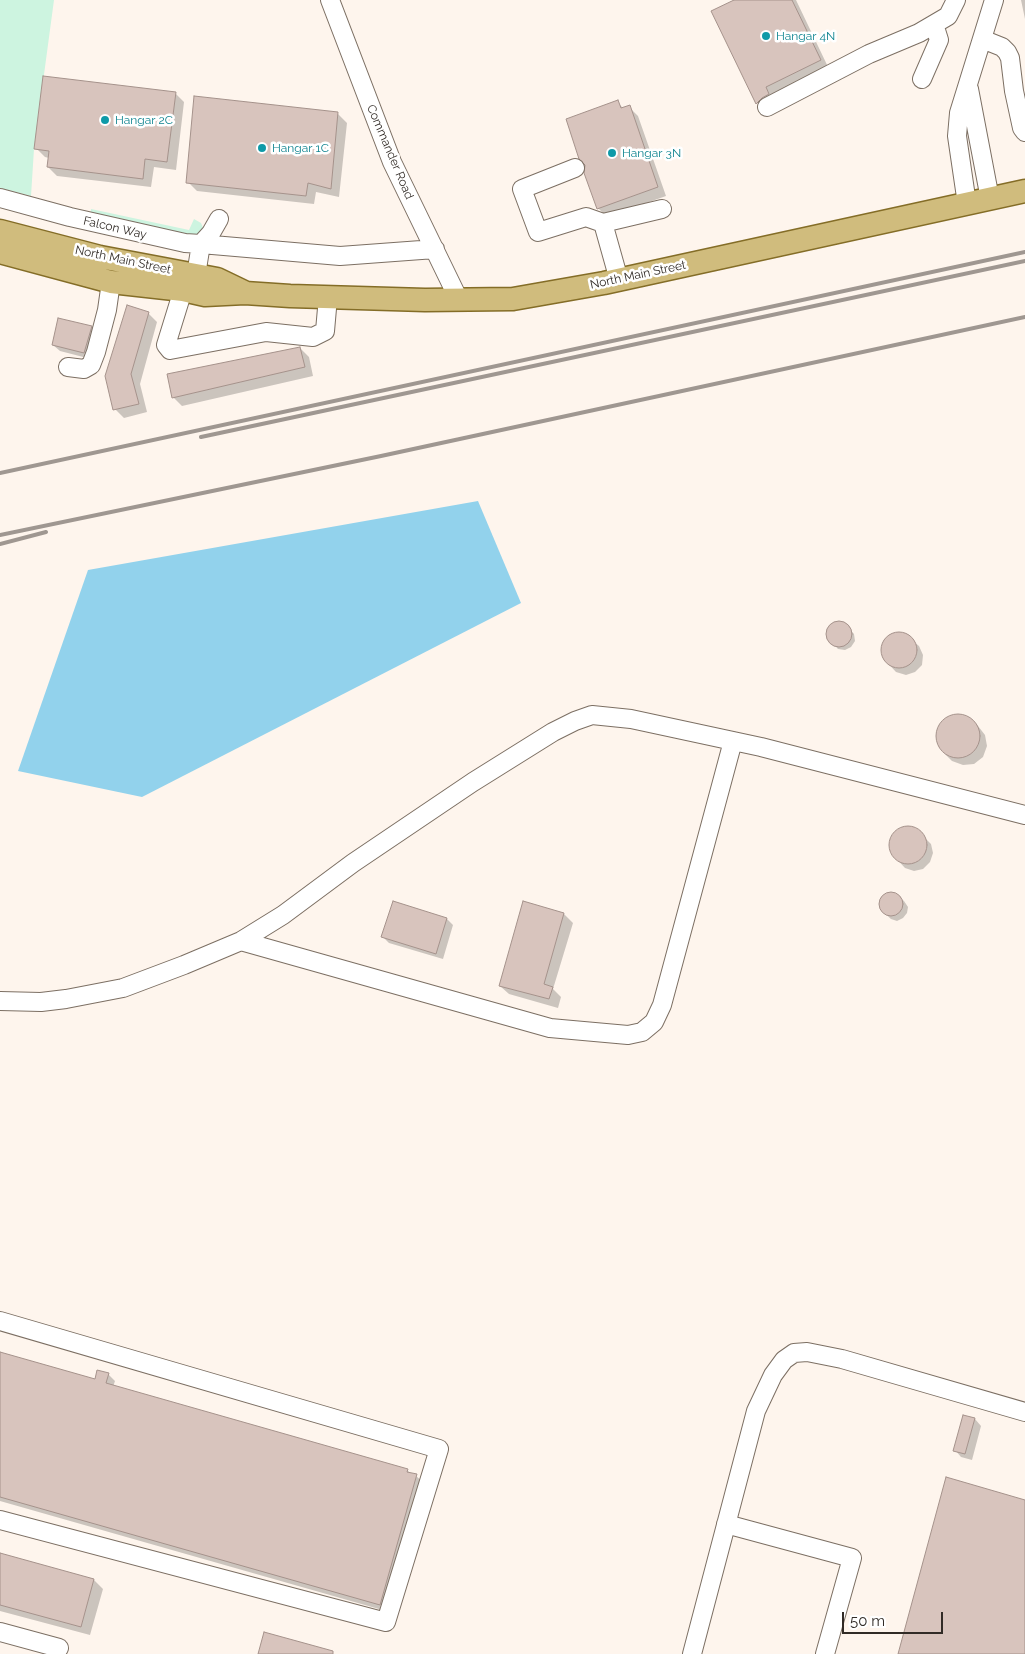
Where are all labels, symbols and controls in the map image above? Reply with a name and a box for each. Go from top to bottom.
place label: Hangar 4N [776,29,835,43]
marker: Hangar 4N [760,30,772,42]
street label: Commander Road [364,102,416,202]
place label: Hangar 2C [115,113,173,127]
marker: Hangar 2C [99,114,111,126]
place label: Hangar 1C [272,141,329,155]
marker: Hangar 1C [256,142,268,154]
place label: Hangar 3N [622,146,681,160]
marker: Hangar 3N [606,147,618,159]
street label: Falcon Way [82,214,148,242]
street label: North Main Street [74,243,172,277]
street label: North Main Street [589,258,687,292]
scale bar [845,1602,946,1634]
text: 50 m [850,1612,885,1630]

